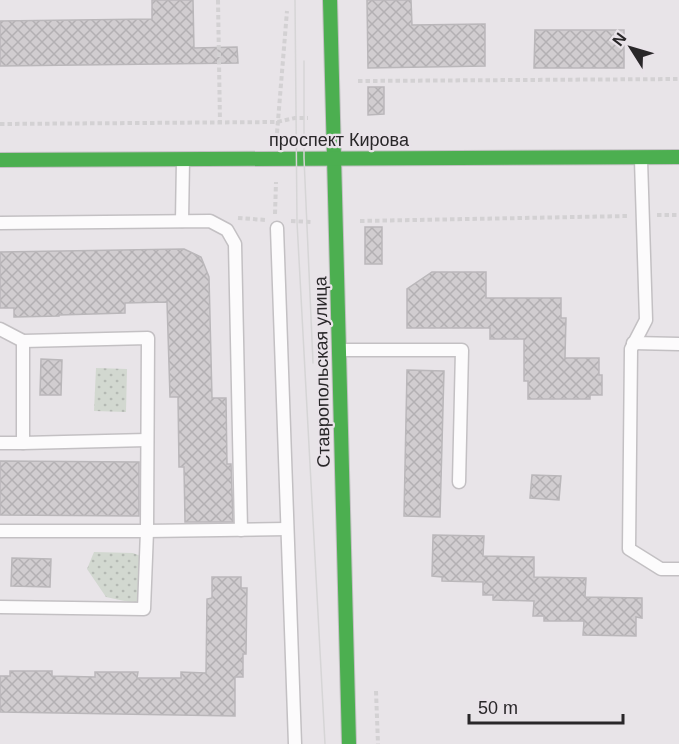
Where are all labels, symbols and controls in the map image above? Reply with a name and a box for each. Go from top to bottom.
north arrow [601,18,661,78]
text: N [609,30,630,49]
street label: проспект Кирова [269,130,410,150]
street label: Ставропольская улица [310,275,334,468]
scale bar [469,687,624,725]
text: 50 m [478,698,518,718]

